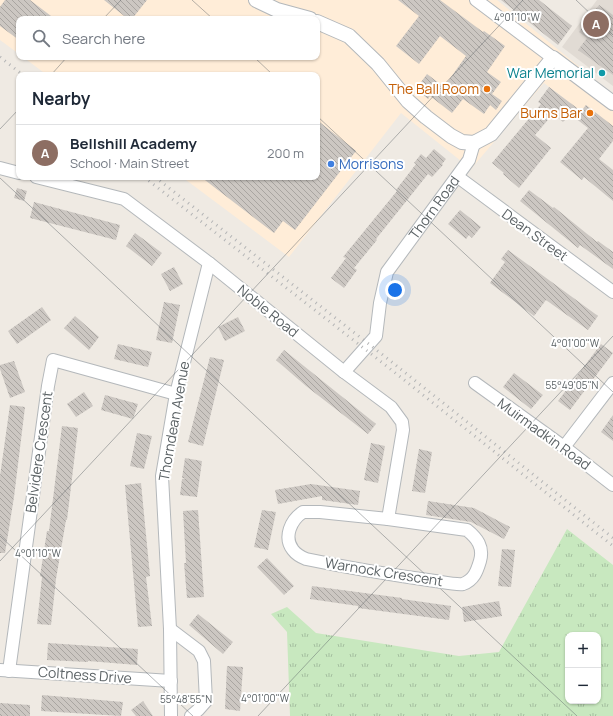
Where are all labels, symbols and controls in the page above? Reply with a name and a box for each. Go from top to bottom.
pin: A [583,9,609,39]
text: 4°01'10"W [494,10,541,24]
search box [16,16,320,60]
icon: search [30,27,52,49]
text: Search here [62,28,145,49]
place label: War Memorial [507,63,594,82]
marker: War Memorial [597,68,607,78]
place label: The Ball Room [388,79,479,98]
marker: The Ball Room [482,84,492,94]
text: Nearby [32,87,90,110]
place label: Burns Bar [520,103,582,122]
marker: Burns Bar [585,108,595,118]
text: Bellshill Academy [70,133,197,154]
text: A [41,144,49,162]
text: 200 m [267,144,304,162]
text: School · Main Street [70,154,189,172]
place label: Morrisons [339,154,404,173]
marker: Morrisons [326,159,336,169]
street label: Thorn Road [404,172,463,243]
street label: Dean Street [498,204,573,265]
street label: Noble Road [234,280,303,341]
your location [385,280,405,300]
text: 4°01'00"W [551,336,600,350]
street label: Thorndean Avenue [154,359,193,482]
text: 55°49'05"N [546,378,599,392]
street label: Belvidere Crescent [21,389,57,514]
street label: Muirmadkin Road [494,393,595,474]
text: 4°01'10"W [15,546,62,560]
street label: Warnock Crescent [324,553,445,590]
map controls [565,632,601,704]
button: + [565,632,601,668]
street label: Coltness Drive [38,662,133,687]
button: − [565,668,601,704]
text: 4°01'00"W [241,691,290,705]
text: 55°48'55"N [160,692,212,706]

